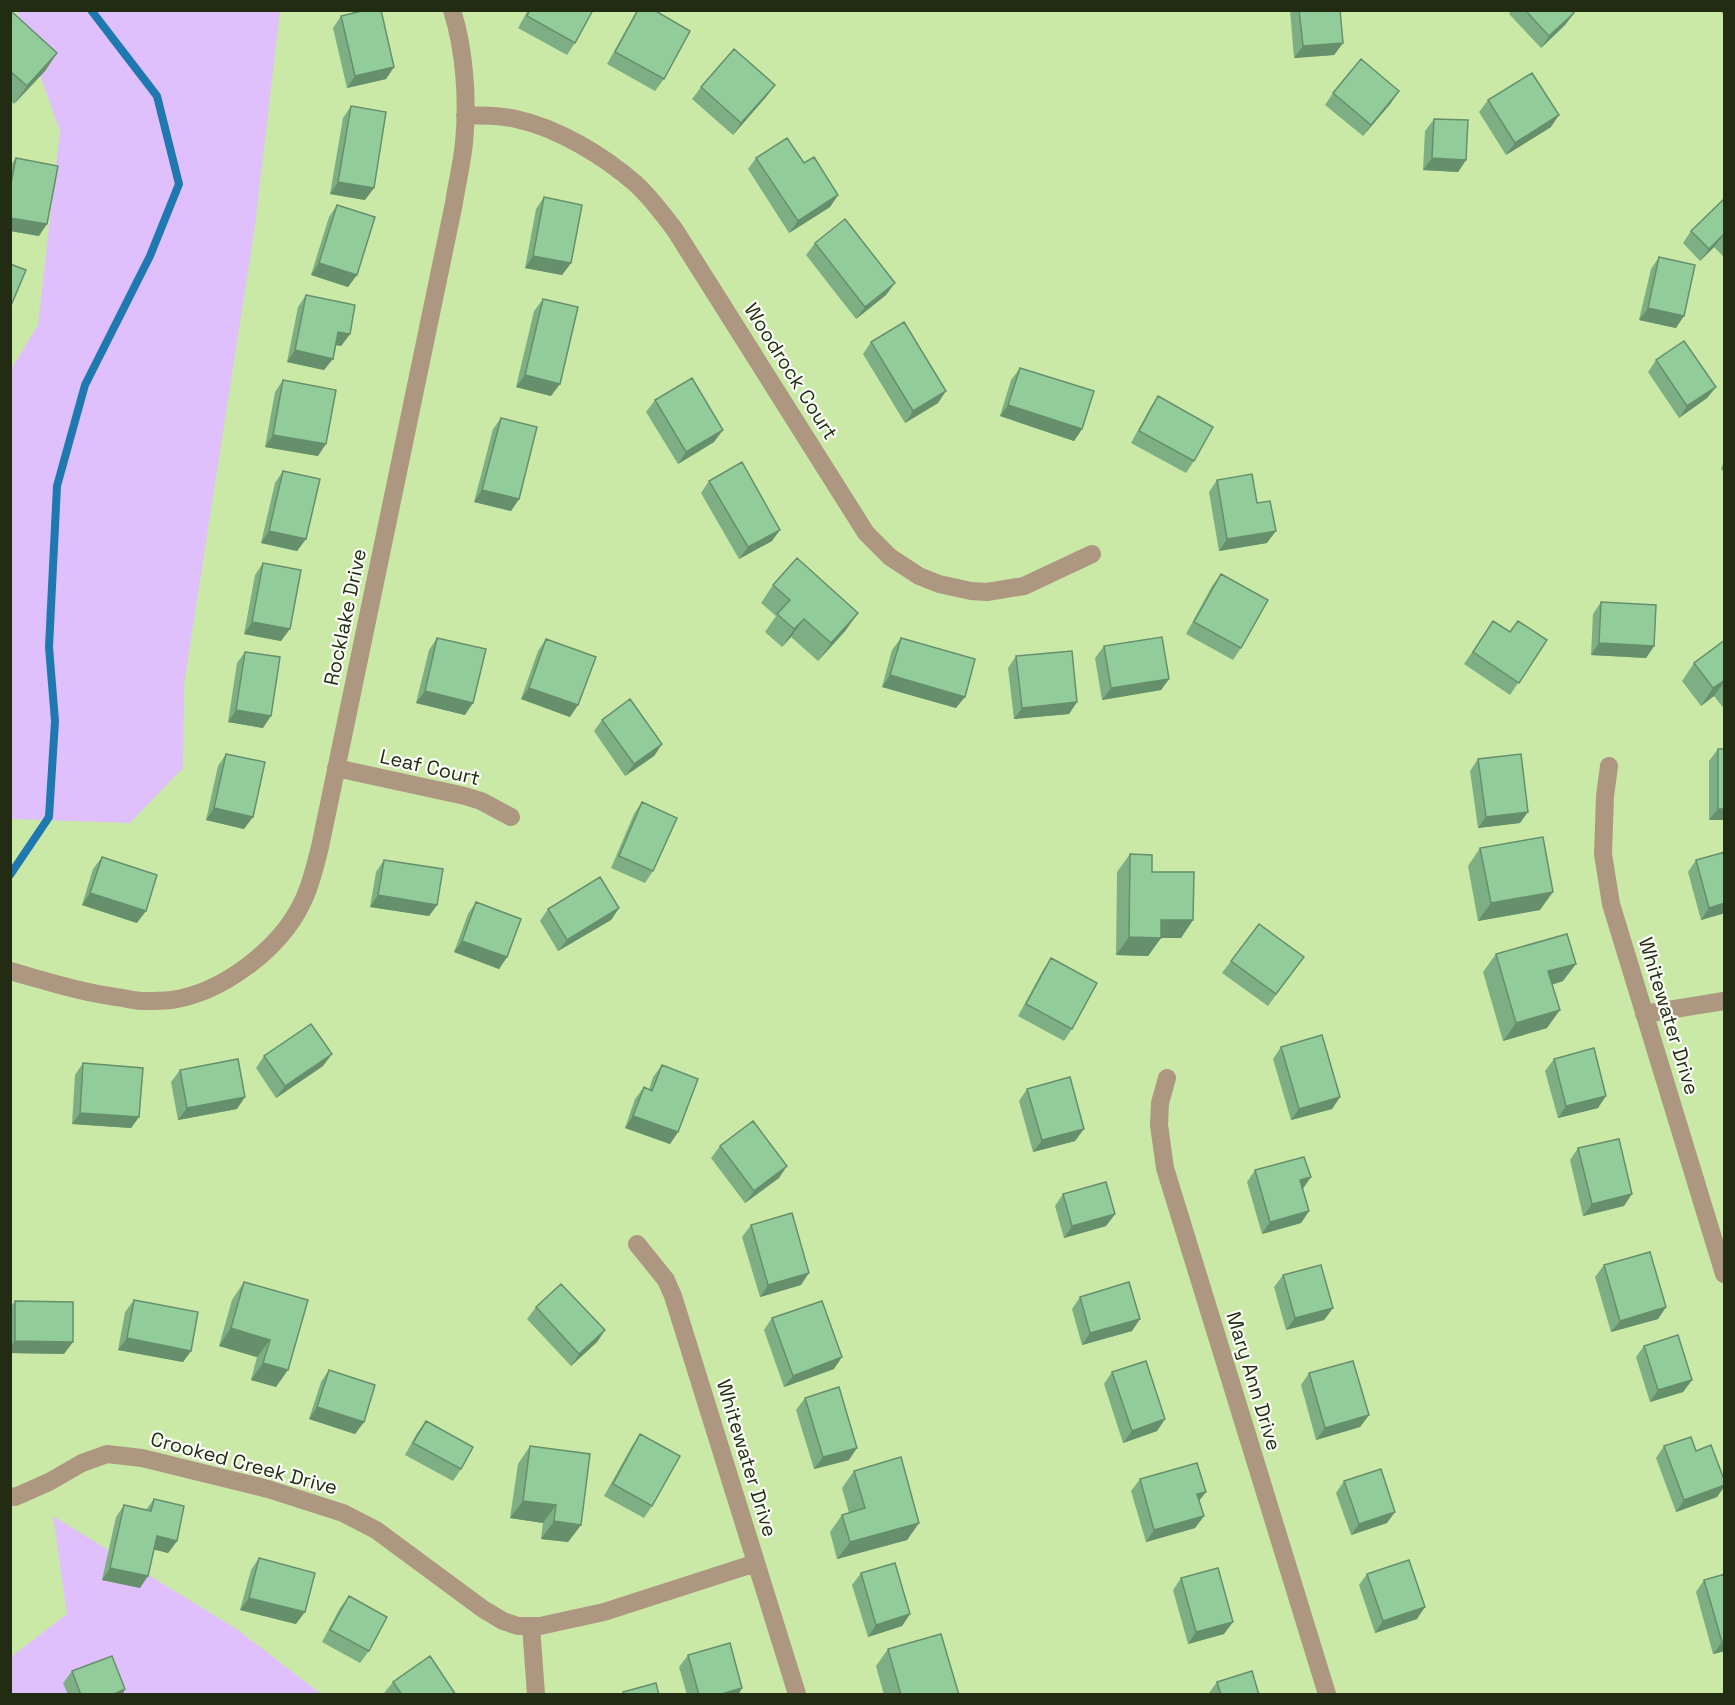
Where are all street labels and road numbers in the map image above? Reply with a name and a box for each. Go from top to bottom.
street label: Woodrock Court [739,298,843,444]
street label: Rocklake Drive [318,546,372,688]
street label: Leaf Court [378,743,482,791]
street label: Whitewater Drive [1633,934,1705,1098]
street label: Mary Ann Drive [1221,1309,1287,1453]
street label: Whitewater Drive [711,1376,783,1540]
street label: Crooked Creek Drive [148,1426,340,1500]

